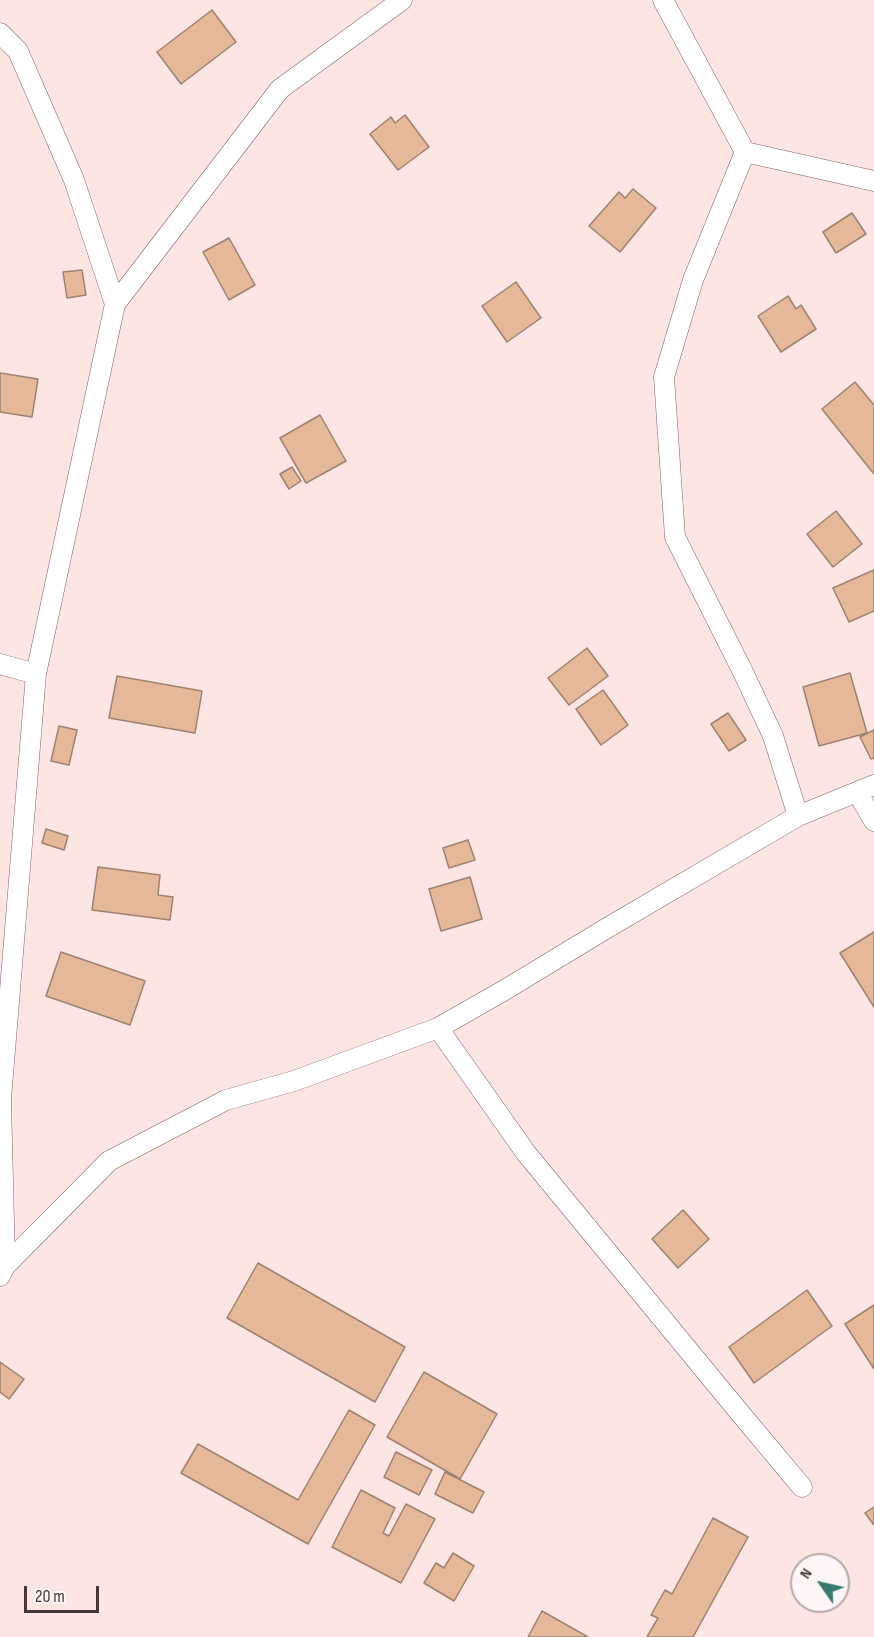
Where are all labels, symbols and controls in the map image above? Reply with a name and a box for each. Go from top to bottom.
north arrow [790,1553,850,1613]
text: N [796,1565,817,1583]
scale bar [27,1574,102,1612]
text: 20 m [35,1586,65,1607]

